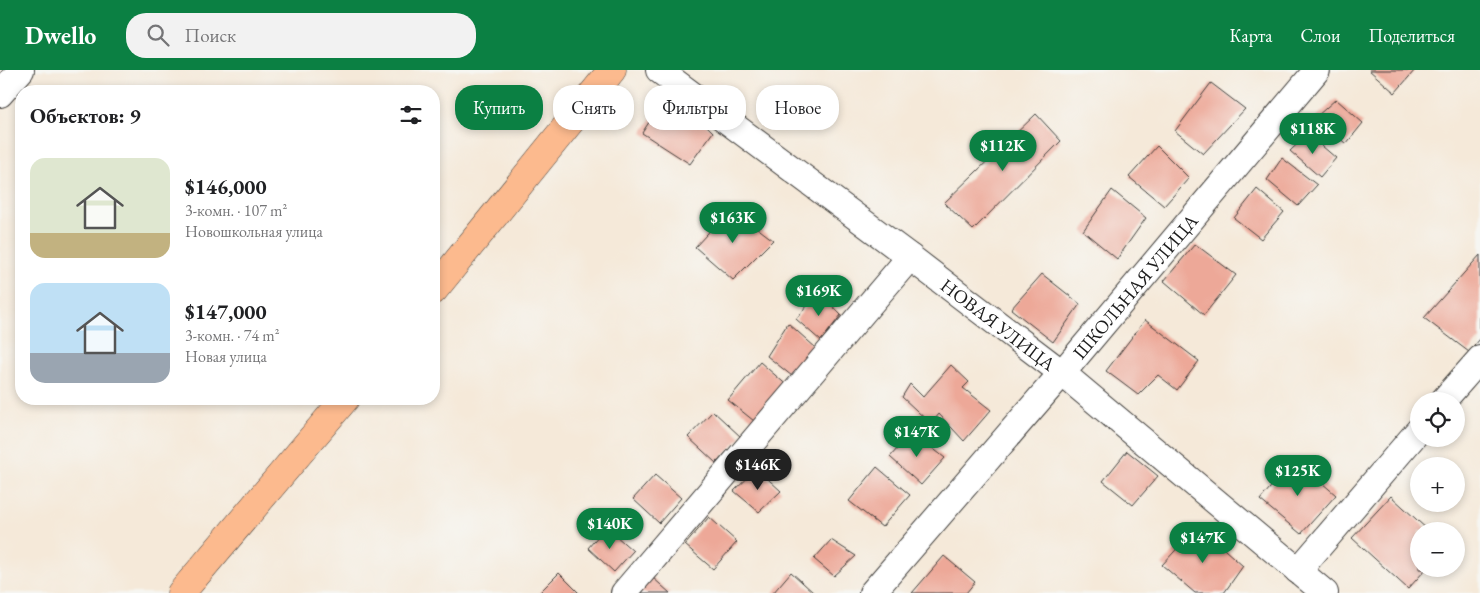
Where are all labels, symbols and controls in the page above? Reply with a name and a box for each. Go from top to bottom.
search box [126,13,476,58]
text: Dwello [25,20,96,51]
icon: search [144,21,172,49]
text: Поиск [184,23,236,48]
text: Карта [1230,24,1273,47]
text: Слои [1301,24,1340,47]
text: Поделиться [1368,24,1455,47]
chip: Купить [455,85,543,130]
chip: Снять [553,85,634,130]
chip: Фильтры [644,85,746,130]
chip: Новое [756,85,839,130]
icon: filters [397,101,425,129]
text: Объектов: 9 [30,102,141,129]
pin: $118K [1278,112,1348,155]
text: $118K [1291,118,1335,139]
pin: $112K [968,129,1038,172]
text: $112K [981,135,1025,156]
text: $146,000 [185,173,267,200]
icon: home [70,178,130,238]
text: 3-комн. · 107 m² [185,200,287,221]
pin: $163K [698,202,768,244]
text: $163K [711,207,755,228]
street label: ШКОЛЬНАЯ УЛИЦА [1067,208,1204,364]
text: Новошкольная улица [185,221,323,242]
street label: НОВАЯ УЛИЦА [935,273,1061,377]
pin: $169K [784,274,854,317]
text: $169K [797,280,841,301]
text: $147,000 [185,298,267,325]
icon: home [70,303,130,363]
text: 3-комн. · 74 m² [185,325,280,346]
text: Новая улица [185,346,267,367]
map controls [1410,392,1465,577]
button: locate [1410,392,1465,447]
pin: $147K [882,416,952,458]
text: $147K [895,421,939,442]
pin: $146K [723,448,793,491]
text: $146K [736,454,780,475]
pin: $125K [1263,454,1333,497]
button: + [1410,457,1465,512]
text: $125K [1276,460,1320,481]
pin: $140K [575,508,645,550]
text: $140K [588,513,632,534]
pin: $147K [1168,522,1238,564]
button: − [1410,522,1465,577]
text: $147K [1181,527,1225,548]

